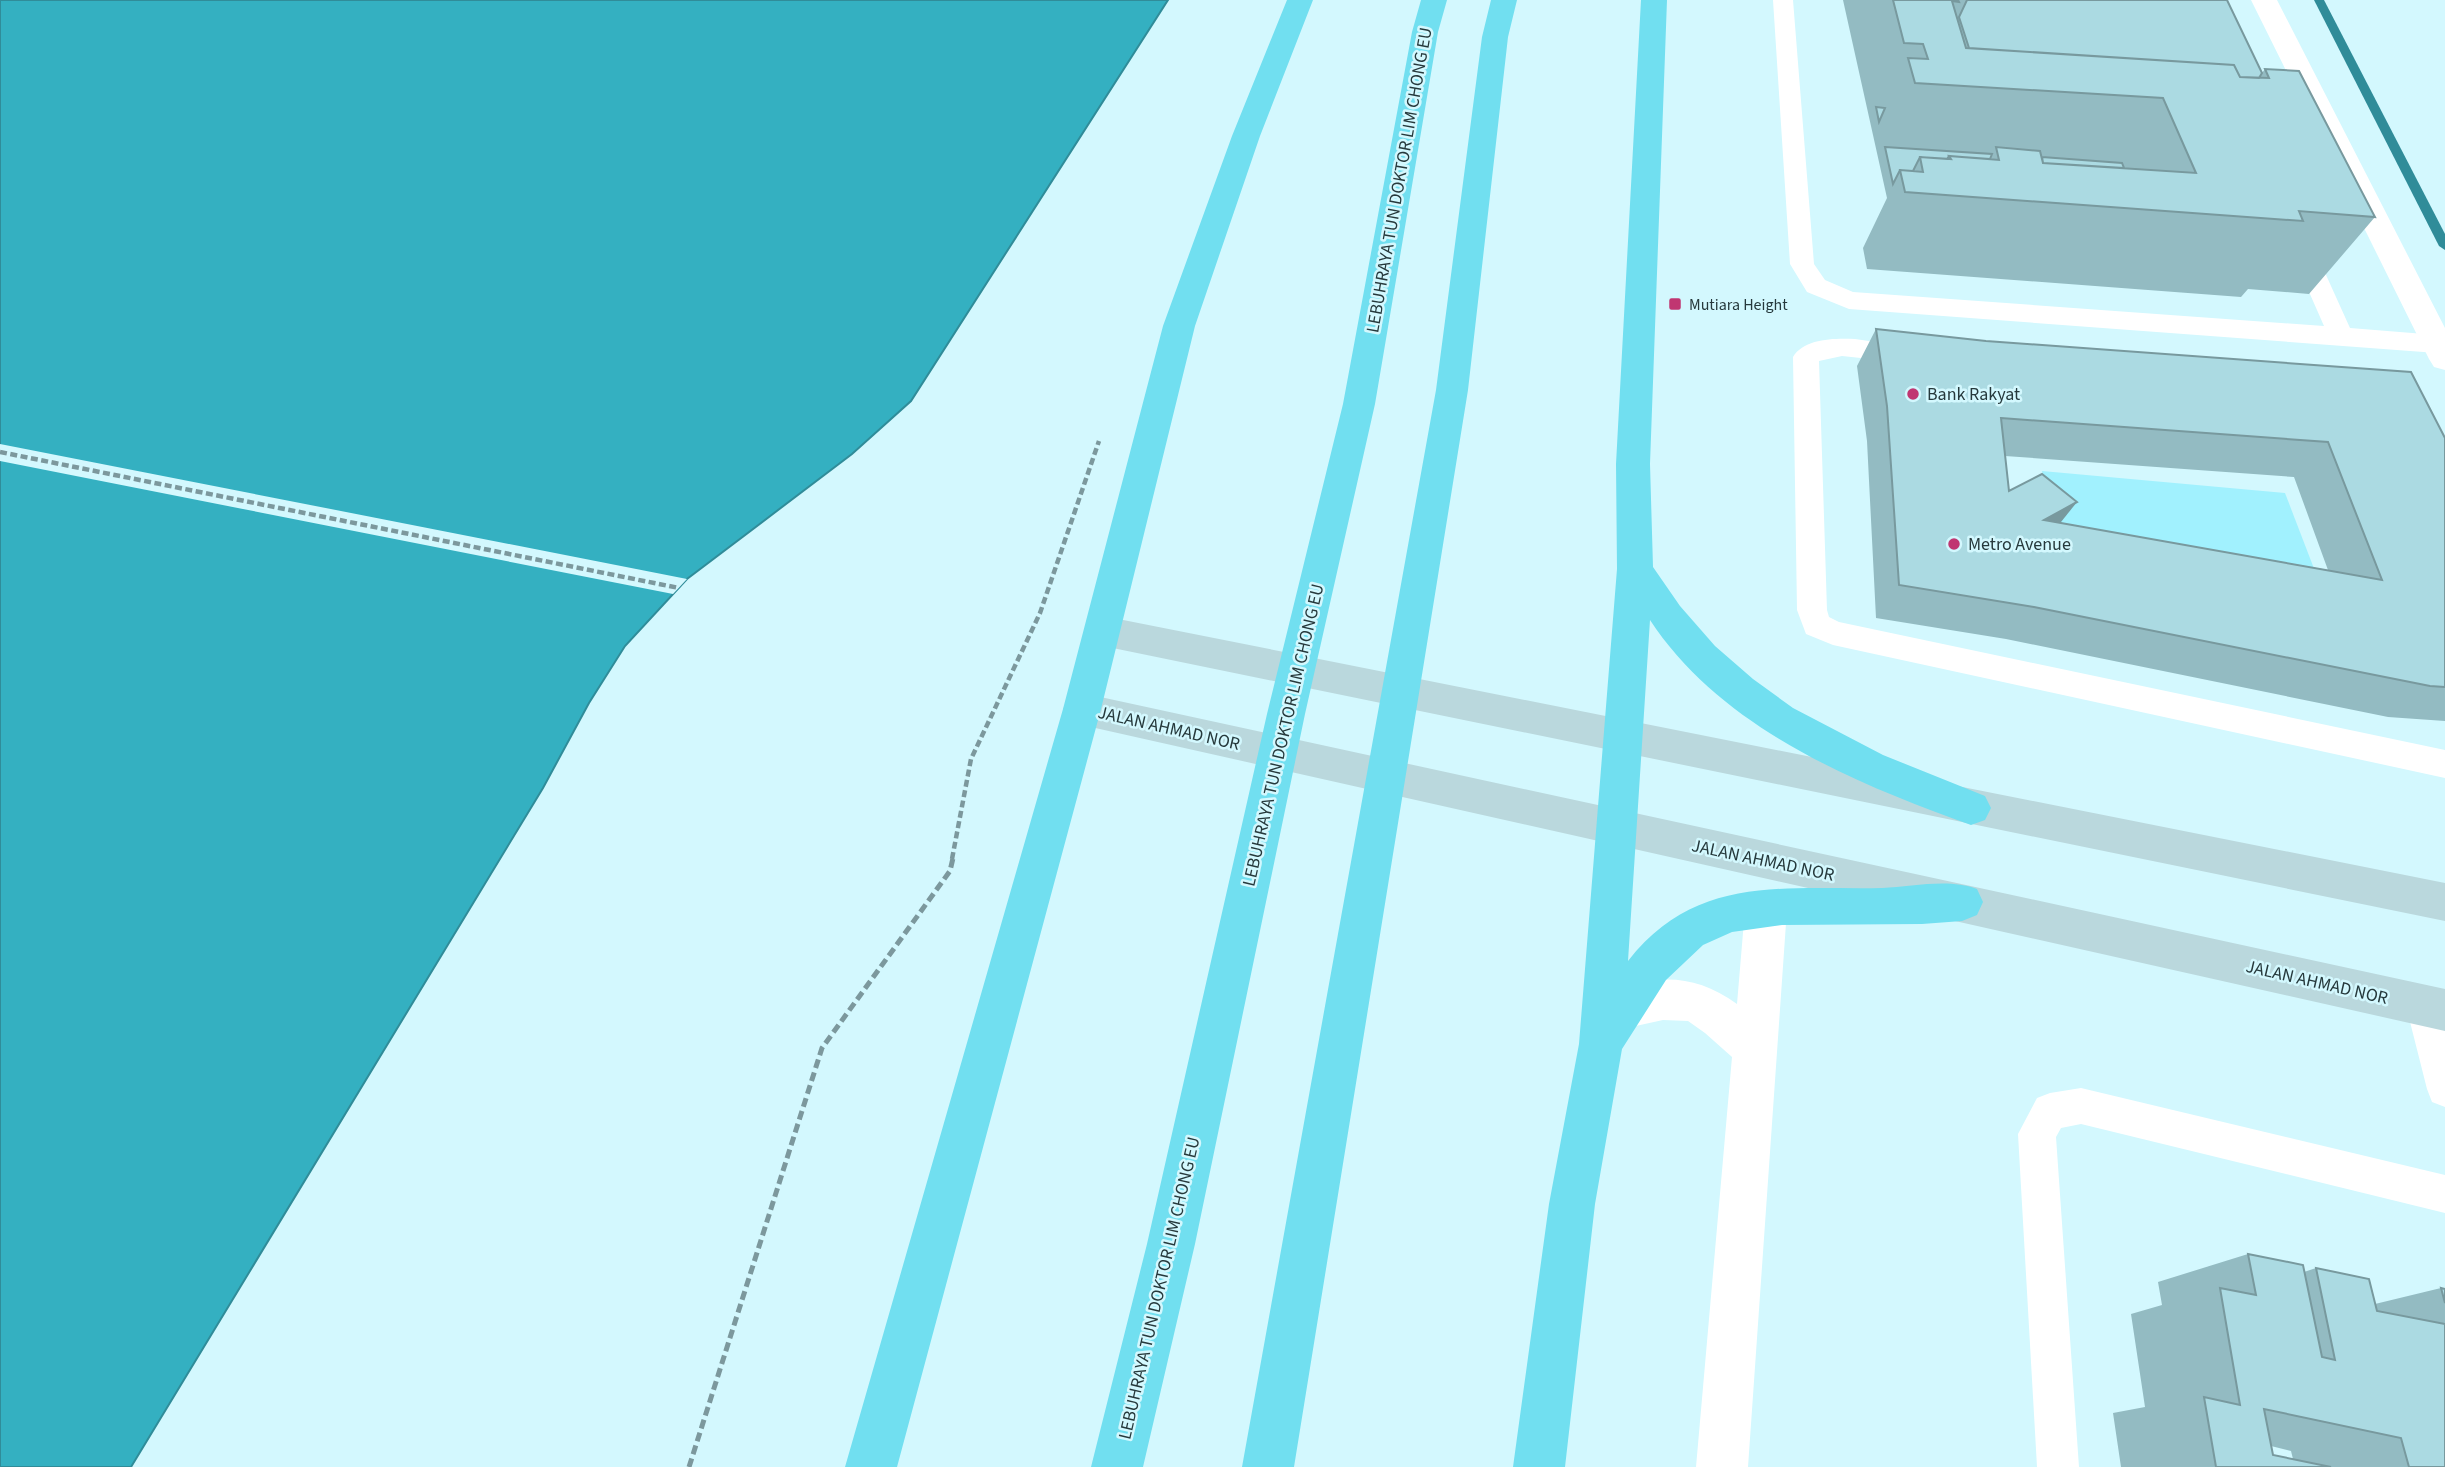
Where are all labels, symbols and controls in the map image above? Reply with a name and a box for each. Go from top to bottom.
street label: LEBUHRAYA TUN DOKTOR LIM CHONG EU [1360,25,1439,335]
place label: Mutiara Height [1689,294,1788,316]
marker: Mutiara Height [1667,296,1683,312]
place label: Bank Rakyat [1927,382,2020,407]
marker: Bank Rakyat [1905,386,1921,402]
place label: Metro Avenue [1968,532,2071,557]
marker: Metro Avenue [1946,536,1962,552]
street label: LEBUHRAYA TUN DOKTOR LIM CHONG EU [1236,581,1331,889]
street label: JALAN AHMAD NOR [1095,700,1242,757]
street label: JALAN AHMAD NOR [1689,833,1836,888]
street label: JALAN AHMAD NOR [2243,954,2390,1011]
street label: LEBUHRAYA TUN DOKTOR LIM CHONG EU [1112,1134,1207,1442]

